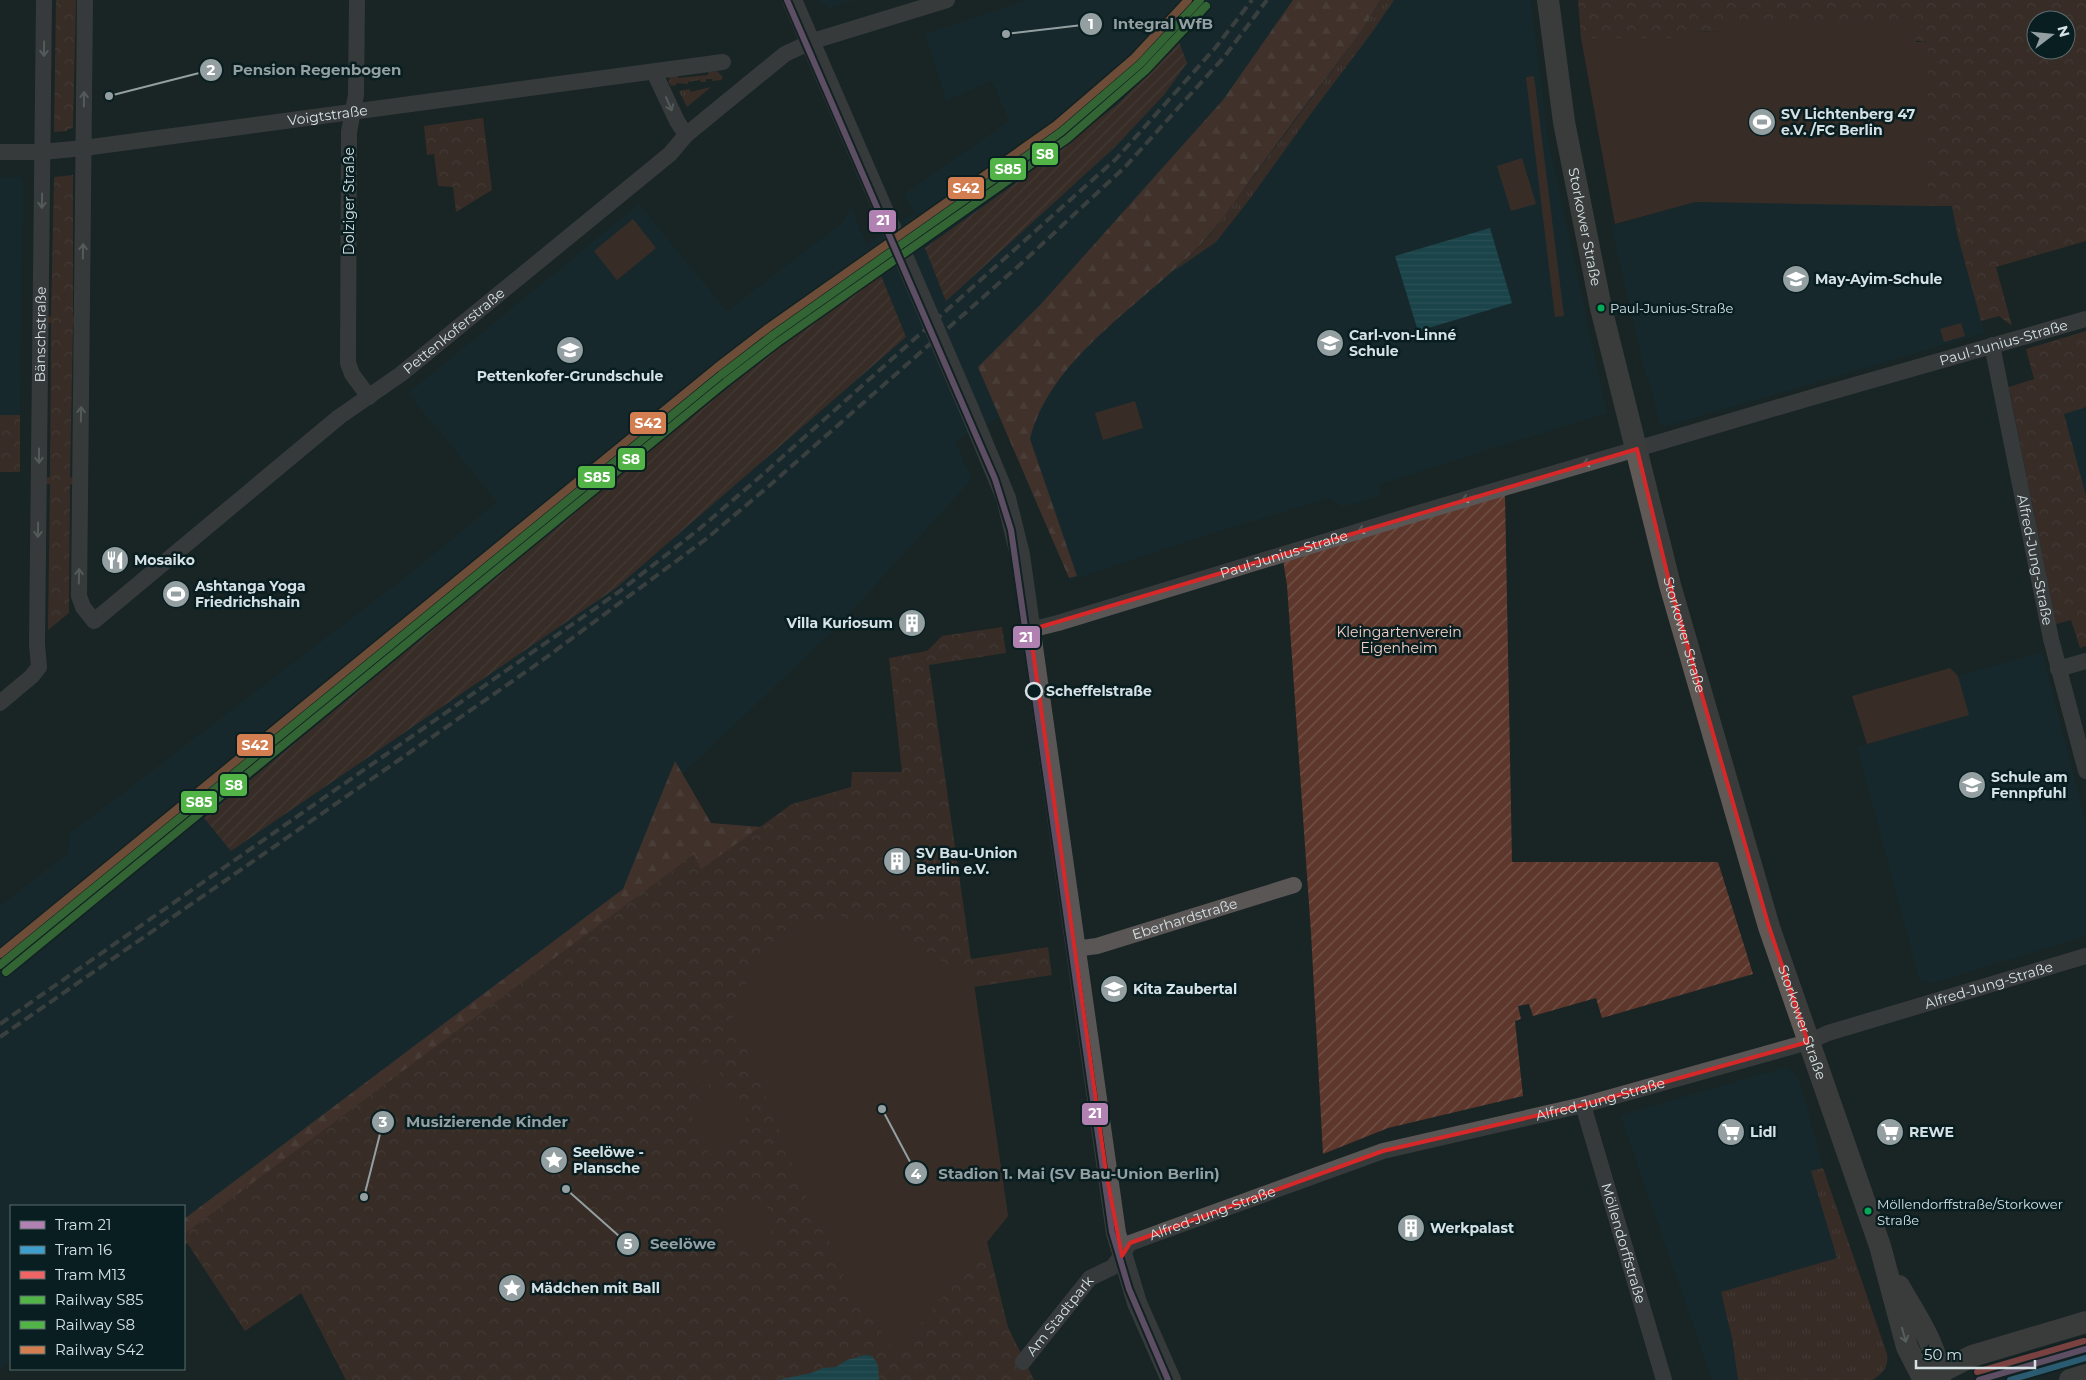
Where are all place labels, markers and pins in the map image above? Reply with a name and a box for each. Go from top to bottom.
callout: Integral WfB [1078,9,1224,39]
callout: Pension Regenbogen [198,55,412,85]
place label: SV Lichtenberg 47 e.V. /FC Berlin [1781,105,1916,139]
sports icon: SV Lichtenberg 47 e.V. /FC Berlin [1747,107,1777,137]
school or university icon: May-Ayim-Schule [1781,264,1811,294]
place label: May-Ayim-Schule [1815,270,1943,288]
place label: Paul-Junius-Straße [1610,300,1733,316]
marker: Paul-Junius-Straße [1596,303,1606,313]
place label: Carl-von-Linné Schule [1349,326,1457,360]
school or university icon: Carl-von-Linné Schule [1315,328,1345,358]
school or university icon: Pettenkofer-Grundschule [555,335,585,365]
place label: Pettenkofer-Grundschule [477,367,663,385]
restaurant icon: Mosaiko [100,545,130,575]
place label: Mosaiko [134,551,195,569]
place label: Ashtanga Yoga Friedrichshain [194,577,306,611]
sports icon: Ashtanga Yoga Friedrichshain [161,579,191,609]
building icon: Villa Kuriosum [897,608,927,638]
place label: Villa Kuriosum [786,614,893,632]
marker: Scheffelstraße [1025,682,1043,700]
place label: Scheffelstraße [1046,682,1152,700]
place label: Schule am Fennpfuhl [1991,768,2068,802]
school or university icon: Schule am Fennpfuhl [1957,770,1987,800]
place label: SV Bau-Union Berlin e.V. [916,844,1017,878]
building icon: SV Bau-Union Berlin e.V. [882,846,912,876]
school or university icon: Kita Zaubertal [1099,974,1129,1004]
place label: Kita Zaubertal [1133,980,1237,998]
callout: Musizierende Kinder [371,1107,578,1137]
supermarket icon: Lidl [1716,1117,1746,1147]
supermarket icon: REWE [1875,1117,1905,1147]
place label: Lidl [1750,1123,1777,1141]
place label: REWE [1909,1123,1954,1141]
place label: Seelöwe - Plansche [573,1143,644,1177]
place icon: Seelöwe - Plansche [539,1145,569,1175]
callout: Stadion 1. Mai (SV Bau-Union Berlin) [903,1158,1230,1188]
place label: Möllendorffstraße/Storkower Straße [1877,1196,2063,1228]
marker: Möllendorffstraße/Storkower Straße [1863,1206,1873,1216]
building icon: Werkpalast [1396,1213,1426,1243]
place label: Werkpalast [1430,1219,1514,1237]
callout: Seelöwe [615,1229,726,1259]
place icon: Mädchen mit Ball [497,1273,527,1303]
place label: Mädchen mit Ball [531,1279,660,1297]

